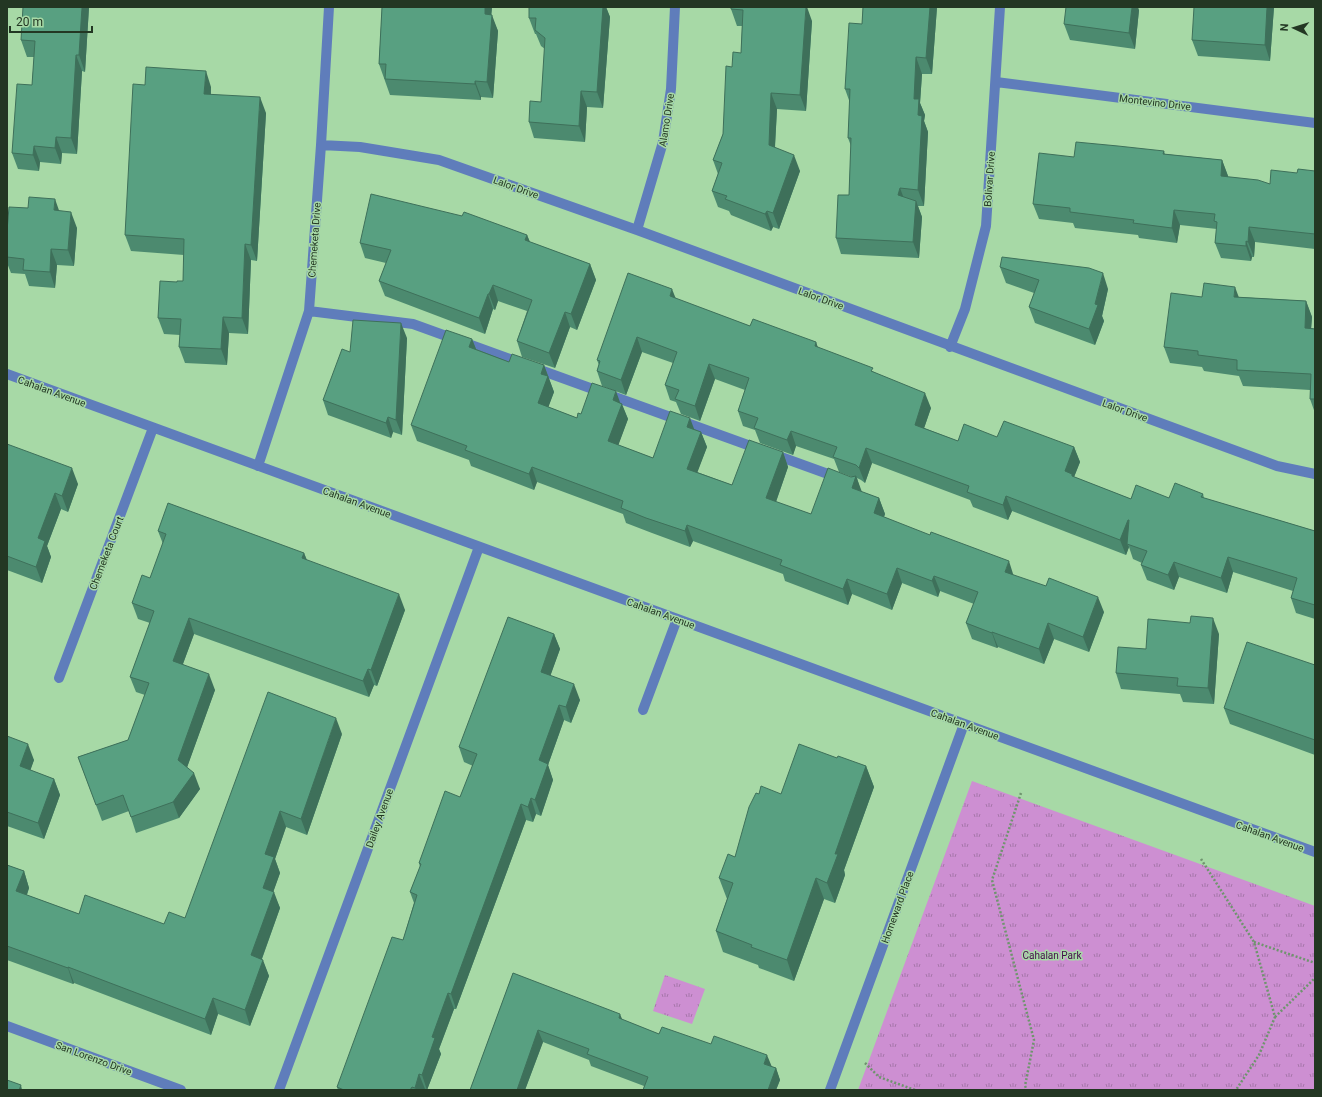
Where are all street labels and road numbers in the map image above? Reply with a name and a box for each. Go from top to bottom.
street label: Alamo Drive [657,93,676,148]
street label: Montevino Drive [1119,93,1191,112]
street label: Bolivar Drive [982,151,997,207]
street label: Lalor Drive [492,174,540,201]
street label: Chemeketa Drive [306,202,323,278]
street label: Lalor Drive [797,285,845,312]
street label: Cahalan Avenue [16,374,87,409]
street label: Lalor Drive [1101,397,1149,424]
street label: Cahalan Avenue [321,485,392,520]
street label: Chemeketa Court [87,515,125,591]
street label: Cahalan Avenue [625,596,696,631]
street label: Cahalan Avenue [929,707,1000,742]
street label: Dailey Avenue [364,787,395,849]
street label: Cahalan Avenue [1234,819,1305,854]
street label: Homeward Place [879,870,916,945]
street label: San Lorenzo Drive [54,1040,133,1077]

